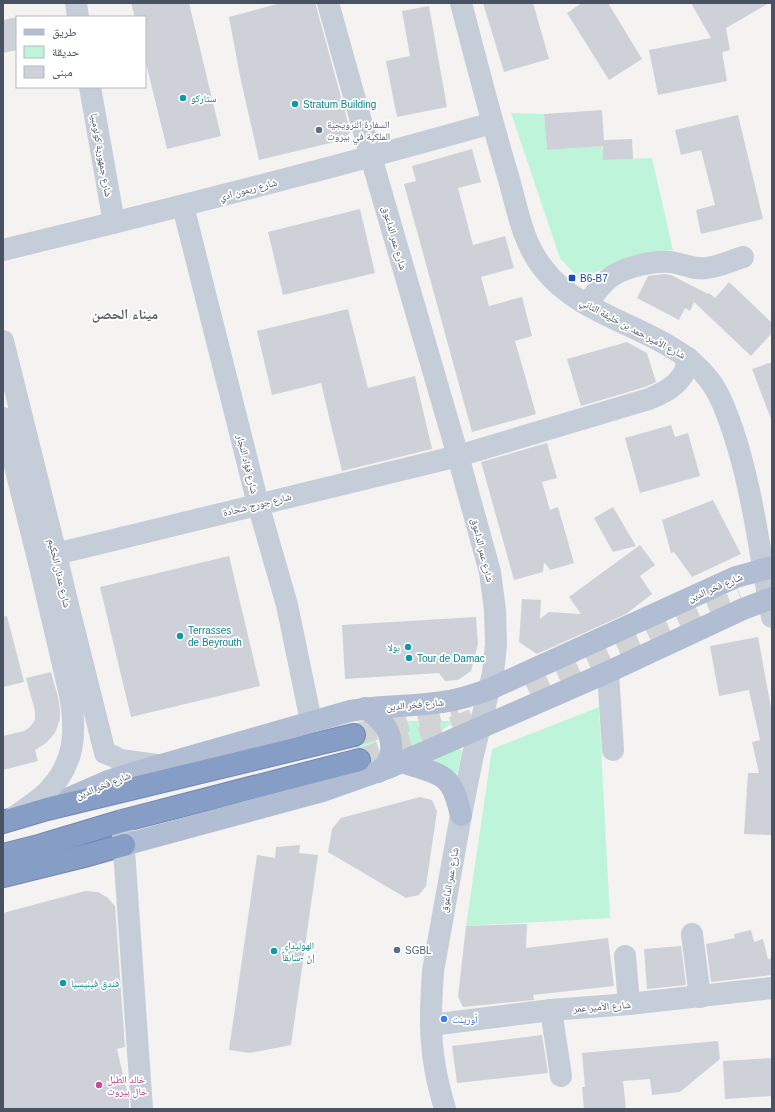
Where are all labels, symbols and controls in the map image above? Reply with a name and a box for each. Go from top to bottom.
legend [16,16,146,88]
text: طريق [52,25,77,39]
text: حديقة [52,45,80,59]
text: مبنى [52,65,73,79]
marker: ستاركو [178,93,188,103]
place label: ستاركو [191,93,217,104]
marker: Stratum Building [290,99,300,109]
place label: Stratum Building [303,99,376,110]
street label: شارع جمهورية كولومبيا [88,112,114,198]
place label: السفارة النرويجية الملكية في بيروت [327,119,390,145]
marker: السفارة النرويجية الملكية في بيروت [314,125,324,135]
street label: شارع ريمون ادي [218,176,279,205]
street label: شارع عمر الداعوق [379,205,409,272]
marker: B6-B7 [567,273,577,283]
place label: B6-B7 [580,273,608,284]
street label: شارع الأمير حمد بن خليفة الثاني [577,296,688,363]
district label: ميناء الحصن [92,306,158,323]
street label: شارع فؤاد النجار [234,432,260,495]
street label: شارع جورج شحادة [222,491,293,519]
street label: شارع عمر الداعوق [468,517,496,584]
street label: شارع عدنان الحكيم [44,538,73,609]
street label: شارع فخر الدين [686,571,745,605]
place label: Terrasses de Beyrouth [188,625,242,648]
marker: Terrasses de Beyrouth [175,631,185,641]
place label: بولا [387,642,400,653]
marker: بولا [403,642,413,652]
marker: Tour de Damac [404,653,414,663]
place label: Tour de Damac [417,653,485,664]
street label: شارع فخر الدين [386,696,445,714]
street label: شارع فخر الدين [74,769,133,802]
street label: شارع عمر الداعوق [438,846,462,914]
place label: الهوليداي إنّ -سابقاً [282,940,315,964]
marker: SGBL [392,945,402,955]
place label: SGBL [405,945,432,956]
marker: الهوليداي إنّ -سابقاً [269,946,279,956]
marker: فندق فينيسيا [58,978,68,988]
place label: فندق فينيسيا [71,978,119,990]
street label: شارع الأمير عمر [572,999,632,1015]
place label: أورينت [452,1013,478,1025]
marker: أورينت [439,1014,449,1024]
place label: خالد الطبل خال بيروت [107,1074,148,1098]
marker: خالد الطبل خال بيروت [94,1080,104,1090]

